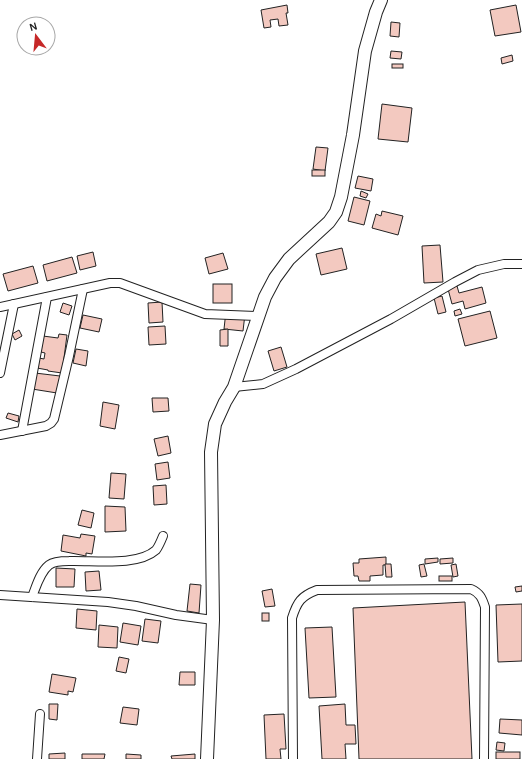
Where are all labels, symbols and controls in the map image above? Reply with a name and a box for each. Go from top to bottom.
north arrow [16,16,56,56]
text: N [28,20,39,34]

